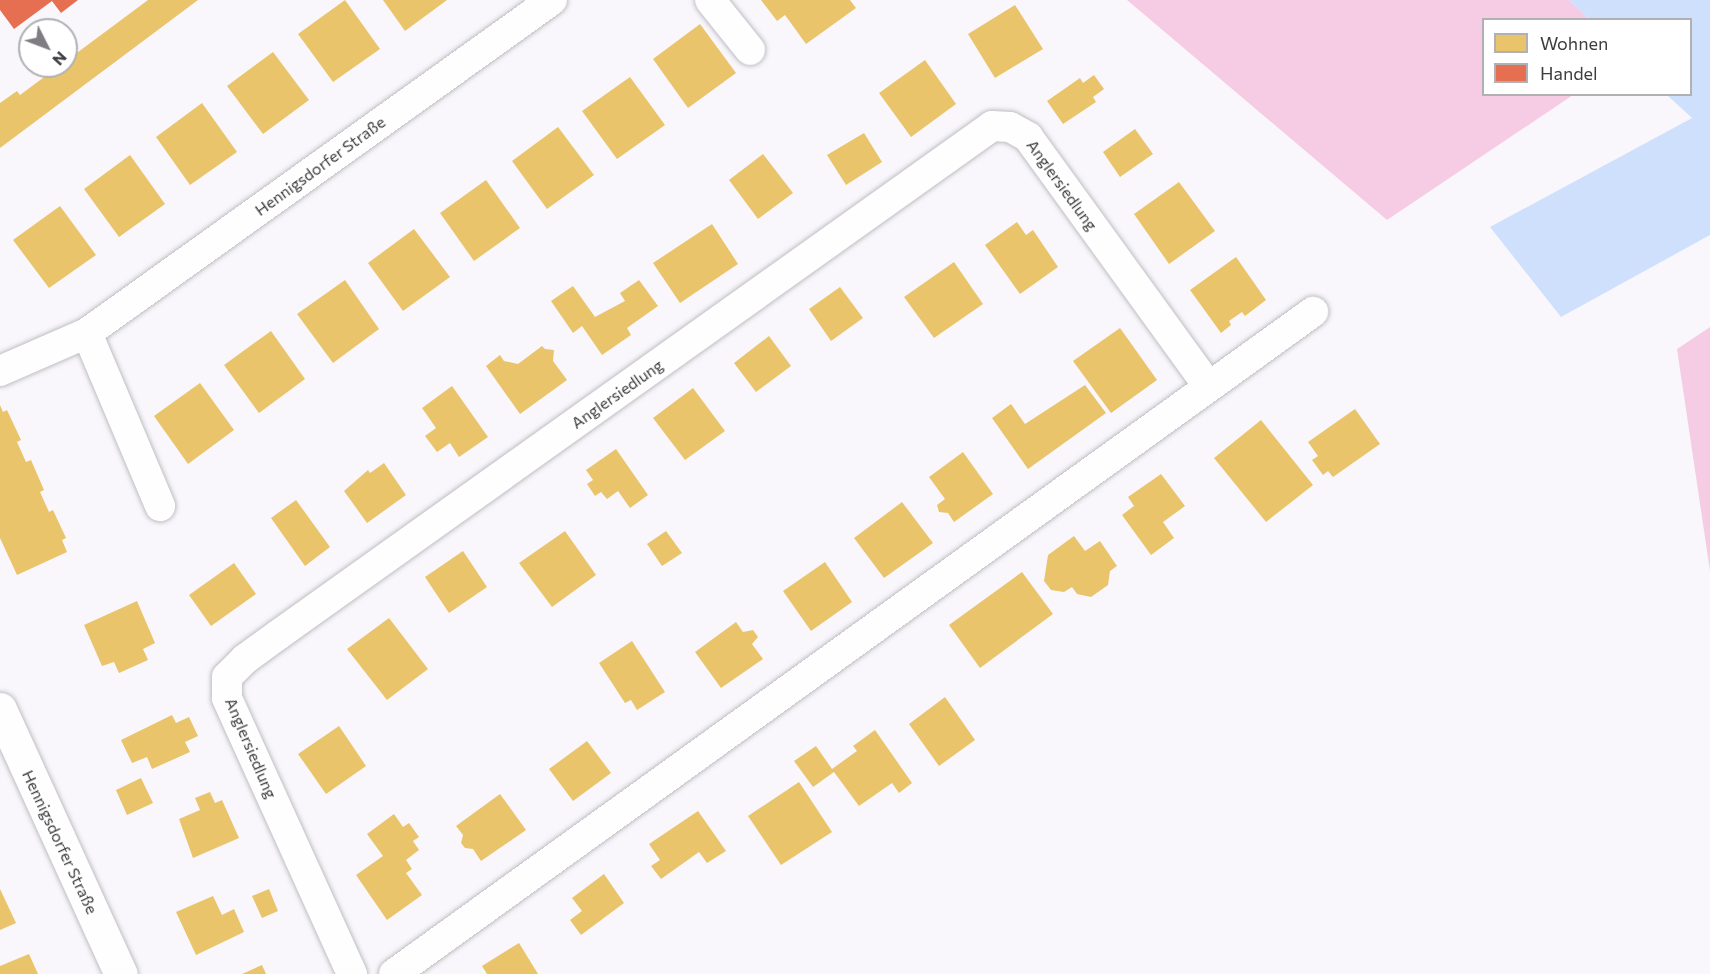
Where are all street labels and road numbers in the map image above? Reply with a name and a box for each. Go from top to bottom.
street label: Hennigsdorfer Straße [251,112,389,220]
street label: Anglersiedlung [1023,136,1101,234]
street label: Anglersiedlung [568,355,666,433]
street label: Anglersiedlung [221,695,281,801]
street label: Hennigsdorfer Straße [18,767,102,917]

